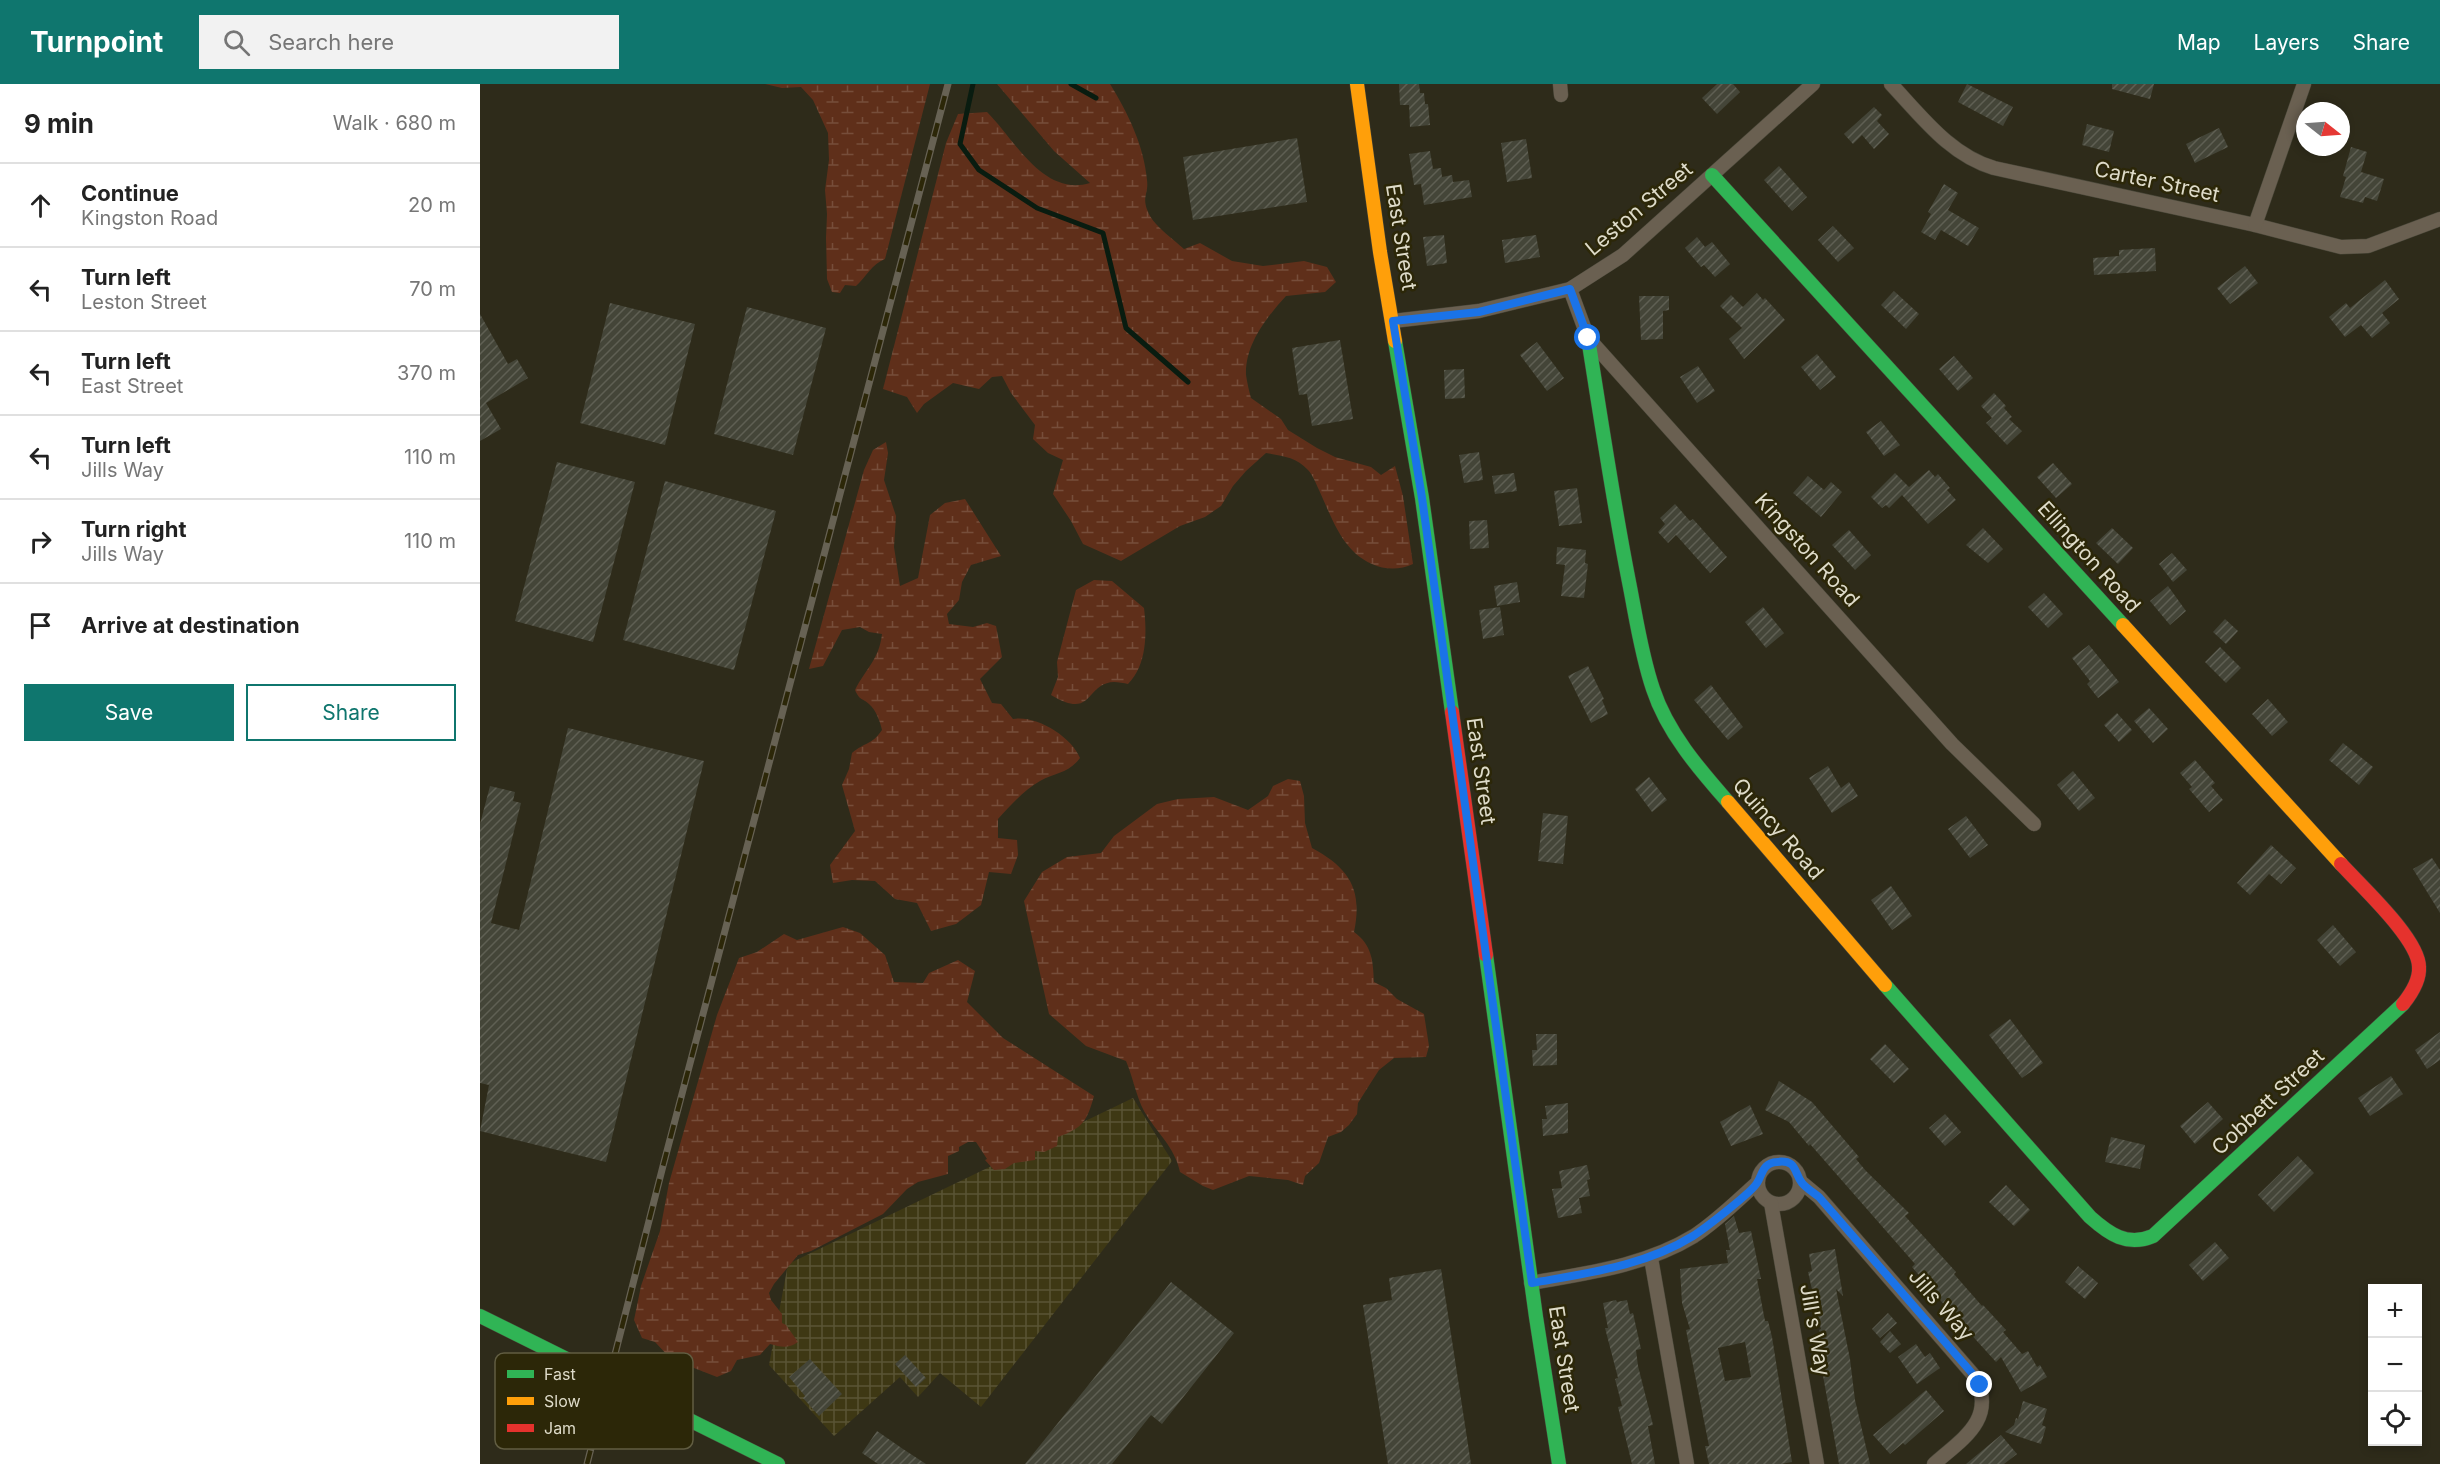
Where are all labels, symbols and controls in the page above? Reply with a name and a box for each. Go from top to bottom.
search box [199,15,619,69]
text: Turnpoint [30,25,163,59]
icon: search [220,26,253,59]
text: Search here [268,29,394,55]
text: Map [2177,30,2221,55]
text: Layers [2254,30,2320,55]
text: Share [2353,30,2410,55]
north arrow [2296,102,2350,156]
text: 9 min [24,108,94,139]
text: Walk · 680 m [333,111,456,135]
street label: Carter Street [2092,156,2222,207]
street label: Leston Street [1580,157,1697,261]
text: Continue [81,180,179,206]
street label: East Street [1381,182,1422,292]
icon: ahead [24,189,57,222]
text: 20 m [408,193,456,217]
text: Kingston Road [81,206,218,230]
text: Turn left [81,264,171,290]
icon: left [24,273,57,306]
text: 70 m [409,277,456,301]
text: Leston Street [81,290,207,314]
route start [1574,324,1600,350]
text: Turn left [81,348,171,374]
icon: left [24,357,57,390]
text: 370 m [397,361,456,385]
text: East Street [81,374,183,398]
text: Turn left [81,432,171,458]
icon: left [24,441,57,474]
text: 110 m [404,445,456,469]
text: Jills Way [81,458,164,482]
street label: Kingston Road [1750,488,1865,612]
street label: Ellington Road [2033,496,2146,618]
text: Turn right [81,516,187,542]
icon: right [24,525,57,558]
text: 110 m [404,529,456,553]
text: Jills Way [81,542,164,566]
icon: arrive [24,609,57,642]
text: Arrive at destination [81,612,300,638]
button: Save [24,684,234,741]
button: Share [246,684,456,741]
street label: East Street [1462,716,1501,826]
street label: Quincy Road [1728,773,1829,884]
street label: Cobbett Street [2206,1043,2329,1160]
street label: Jills Way [1903,1264,1980,1346]
street label: Jill's Way [1795,1282,1836,1378]
map controls [2368,1284,2422,1446]
button: + [2368,1284,2422,1338]
street label: East Street [1544,1304,1585,1414]
button: − [2368,1338,2422,1392]
legend [495,1353,693,1449]
text: Fast [544,1364,576,1384]
route end [1966,1371,1992,1397]
text: Slow [544,1391,581,1411]
button: locate [2368,1392,2422,1446]
text: Jam [544,1418,576,1438]

